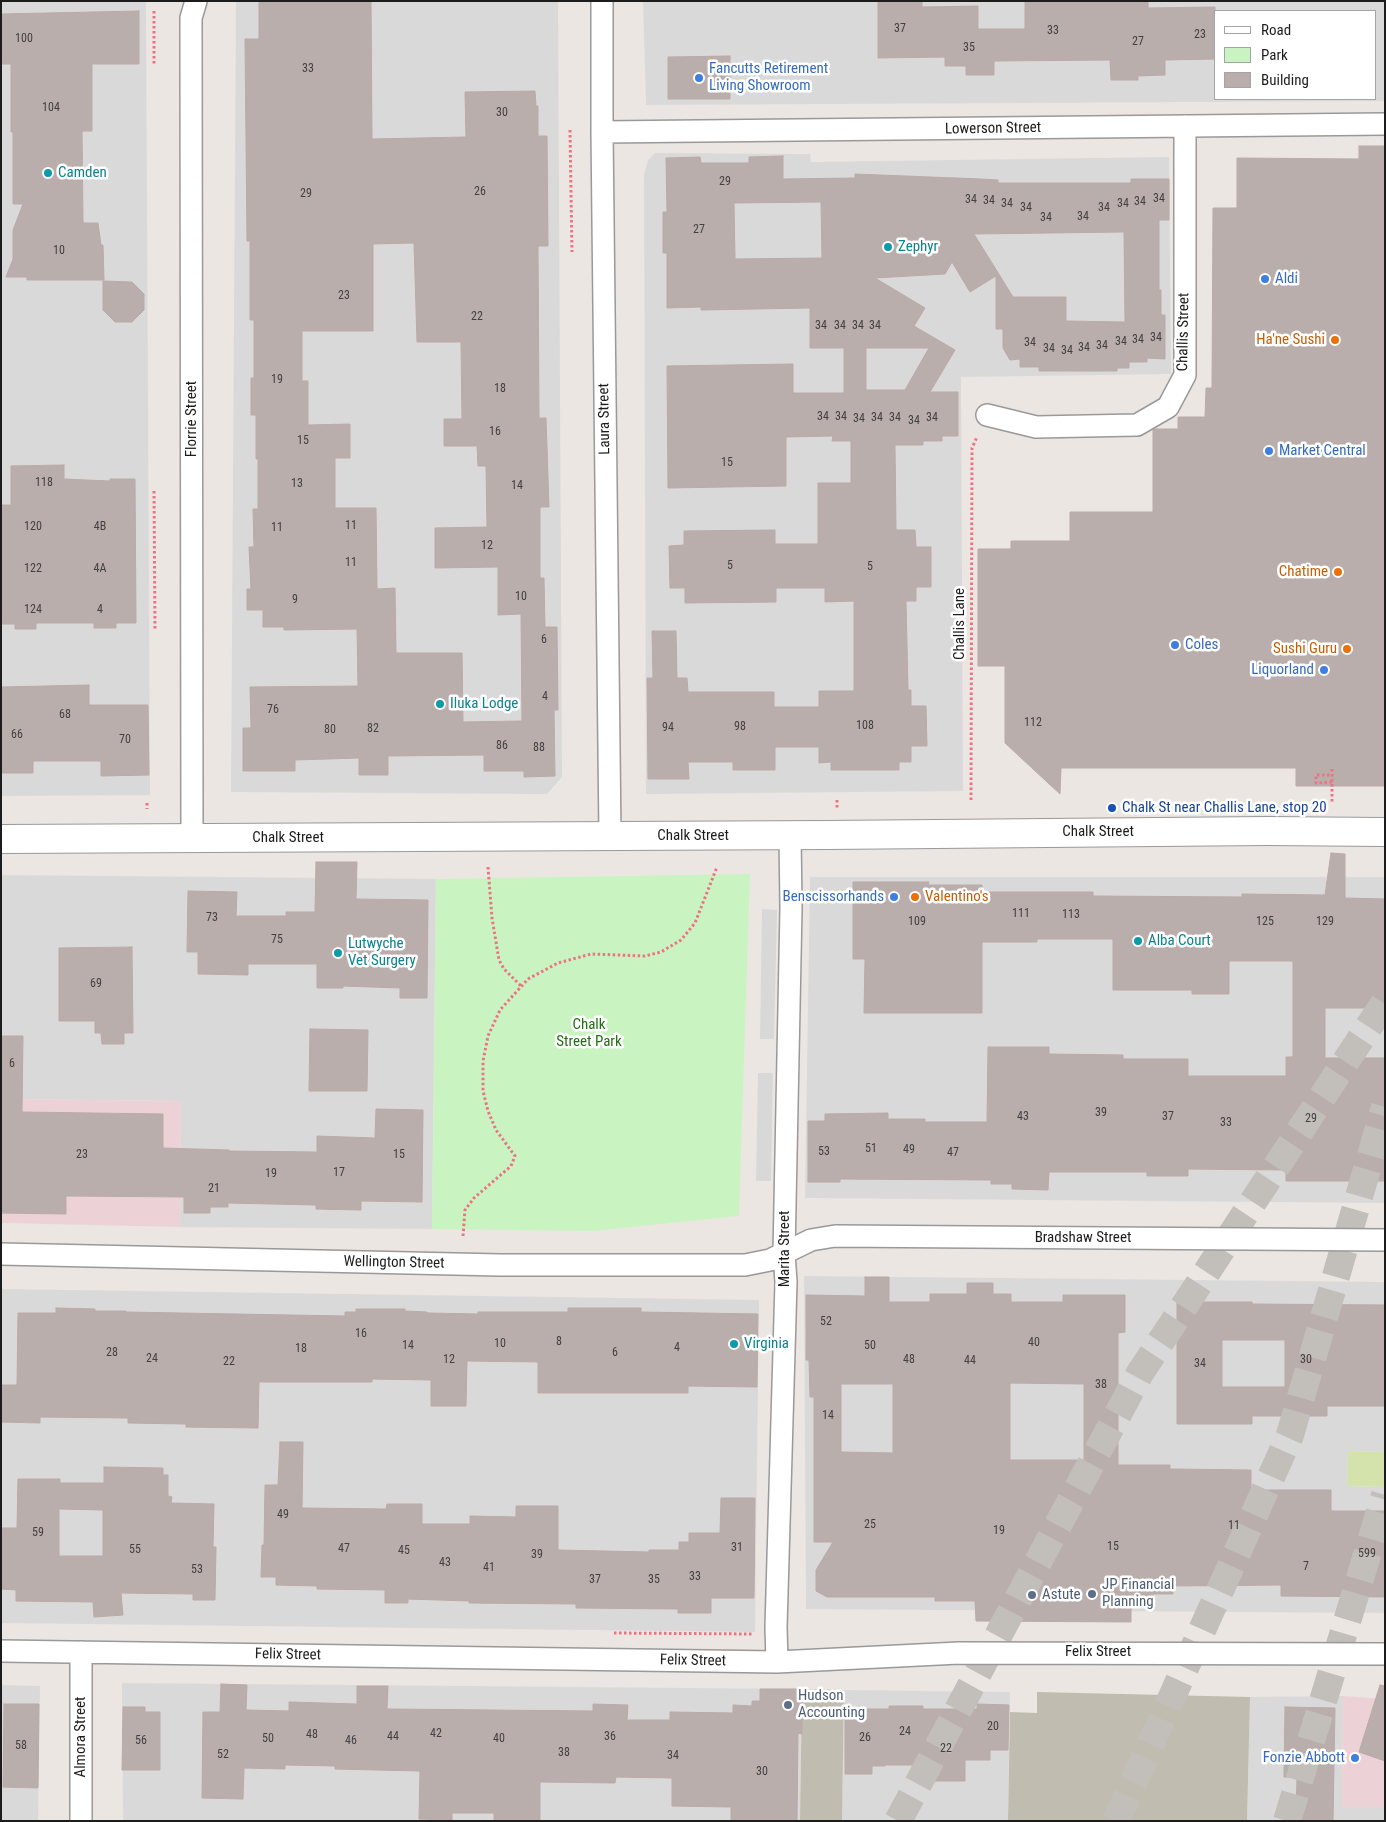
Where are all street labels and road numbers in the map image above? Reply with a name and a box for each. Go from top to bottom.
street label: Lowerson Street [945,119,1041,139]
street label: Challis Street [1174,293,1194,371]
street label: Florrie Street [183,381,201,457]
street label: Laura Street [595,383,615,455]
street label: Challis Lane [951,588,969,660]
street label: Chalk Street [1062,823,1134,841]
street label: Chalk Street [657,827,729,845]
street label: Chalk Street [252,829,324,847]
street label: Marita Street [776,1211,794,1287]
street label: Bradshaw Street [1035,1229,1131,1247]
street label: Wellington Street [343,1253,445,1273]
street label: Felix Street [1065,1643,1131,1661]
street label: Felix Street [255,1645,321,1665]
street label: Felix Street [660,1651,726,1671]
street label: Almora Street [72,1697,90,1777]

